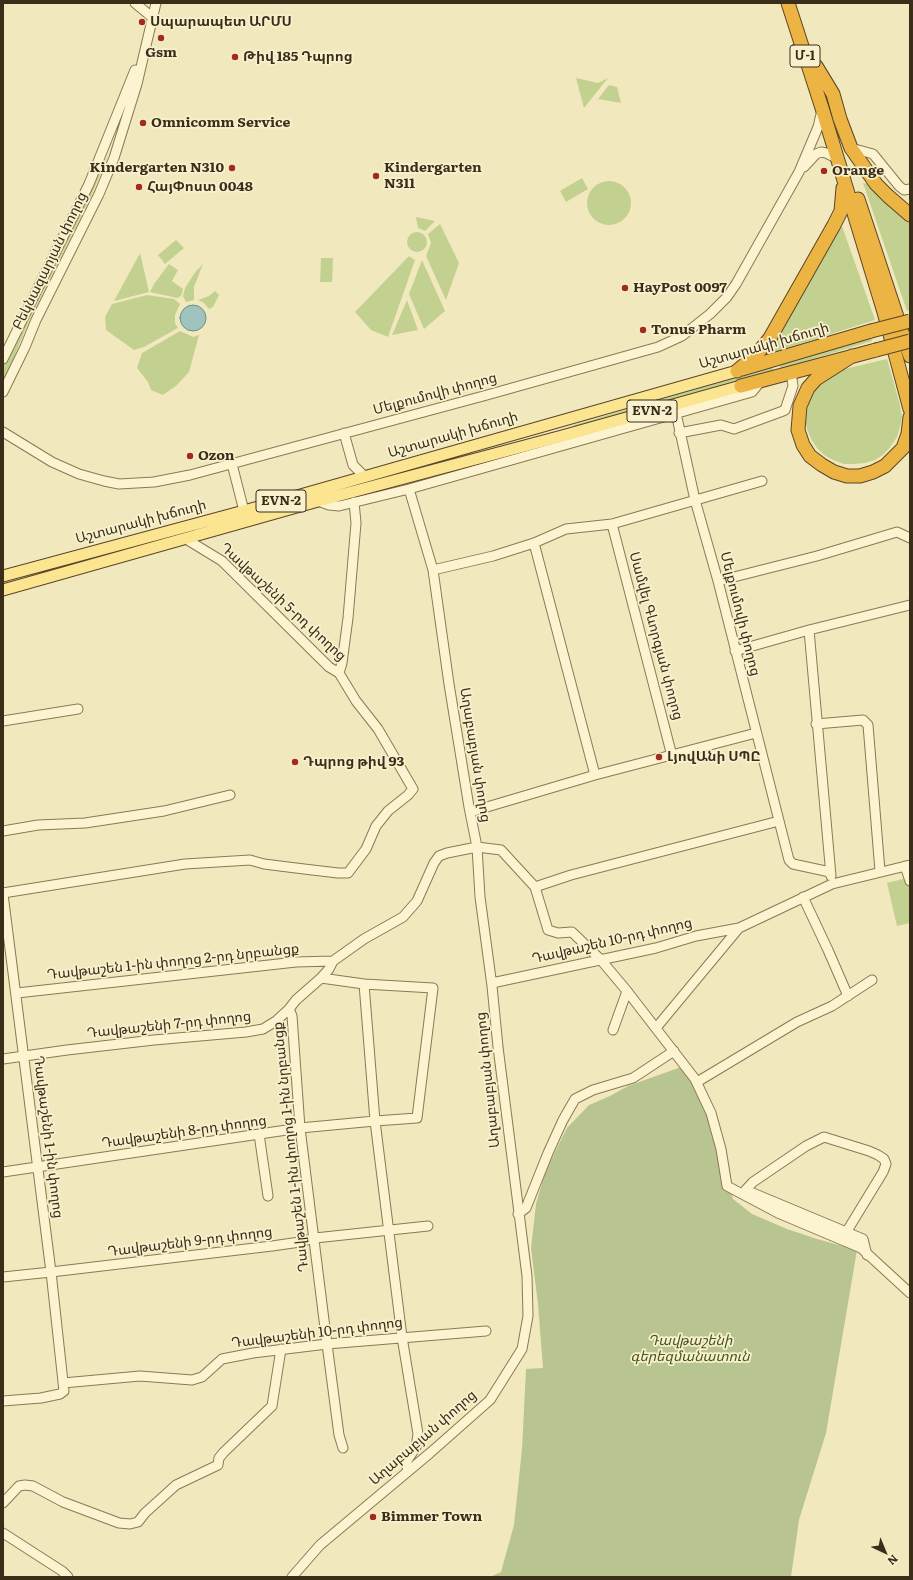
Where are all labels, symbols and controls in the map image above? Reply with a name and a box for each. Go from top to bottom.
place label: Սպարապետ ԱՐՄՍ [150,14,292,30]
marker: Սպարապետ ԱՐՄՍ [137,17,147,27]
marker: Gsm [156,33,166,43]
place label: Gsm [145,45,177,61]
road number: Մ-1 [790,45,820,67]
place label: Թիվ 185 Դպրոց [243,49,353,65]
marker: Թիվ 185 Դպրոց [230,52,240,62]
place label: Omnicomm Service [151,115,291,131]
marker: Omnicomm Service [138,118,148,128]
place label: Kindergarten N310 [90,160,224,176]
place label: Kindergarten N311 [384,160,482,192]
marker: Kindergarten N310 [227,163,237,173]
place label: Orange [832,163,884,179]
marker: Orange [819,166,829,176]
marker: Kindergarten N311 [371,171,381,181]
place label: ՀայՓոստ 0048 [147,179,253,195]
marker: ՀայՓոստ 0048 [134,182,144,192]
street label: Բեկնազարյան փողոց [9,189,91,333]
place label: HayPost 0097 [633,280,727,296]
marker: HayPost 0097 [620,283,630,293]
street label: Աշտարակի խճուղի [697,319,831,373]
place label: Tonus Pharm [651,322,746,338]
marker: Tonus Pharm [638,325,648,335]
street label: Մելքումովի փողոց [371,369,499,419]
road number: EVN-2 [627,400,677,422]
street label: Աշտարակի խճուղի [386,408,520,462]
place label: Ozon [198,448,235,464]
marker: Ozon [185,451,195,461]
road number: EVN-2 [256,490,306,512]
street label: Աշտարակի խճուղի [74,496,208,548]
street label: Դավթաշենի 5-րդ փողոց [217,539,349,665]
street label: Սամվել Գևորգյան փողոց [625,550,687,722]
street label: Մելքումովի փողոց [716,550,764,678]
street label: Աղաբաբյան փողոց [456,686,494,824]
place label: ԼյովԱնի ՍՊԸ [667,749,761,765]
marker: ԼյովԱնի ՍՊԸ [654,752,664,762]
place label: Դպրոց թիվ 93 [303,754,404,770]
marker: Դպրոց թիվ 93 [290,757,300,767]
street label: Դավթաշեն 10-րդ փողոց [530,914,694,968]
street label: Դավթաշեն 1-ին փողոց 2-րդ նրբանցք [46,940,300,984]
street label: Դավթաշենի 7-րդ փողոց [86,1008,252,1042]
street label: Աղաբաբյան փողոց [473,1011,503,1149]
street label: Դավթաշեն 1-ին փողոց 1-ին նրբանցք [269,1021,313,1273]
street label: Դավթաշենի 1-ին փողոց [30,1055,66,1219]
street label: Դավթաշենի 8-րդ փողոց [100,1112,268,1152]
street label: Դավթաշենի 9-րդ փողոց [107,1224,273,1260]
street label: Դավթաշենի 10-րդ փողոց [230,1314,404,1352]
park label: Դավթաշենի գերեզմանատուն [630,1333,750,1366]
street label: Աղաբաբյան փողոց [366,1387,480,1489]
place label: Bimmer Town [381,1509,482,1525]
marker: Bimmer Town [368,1512,378,1522]
north arrow [865,1532,905,1572]
text: N [884,1552,902,1570]

